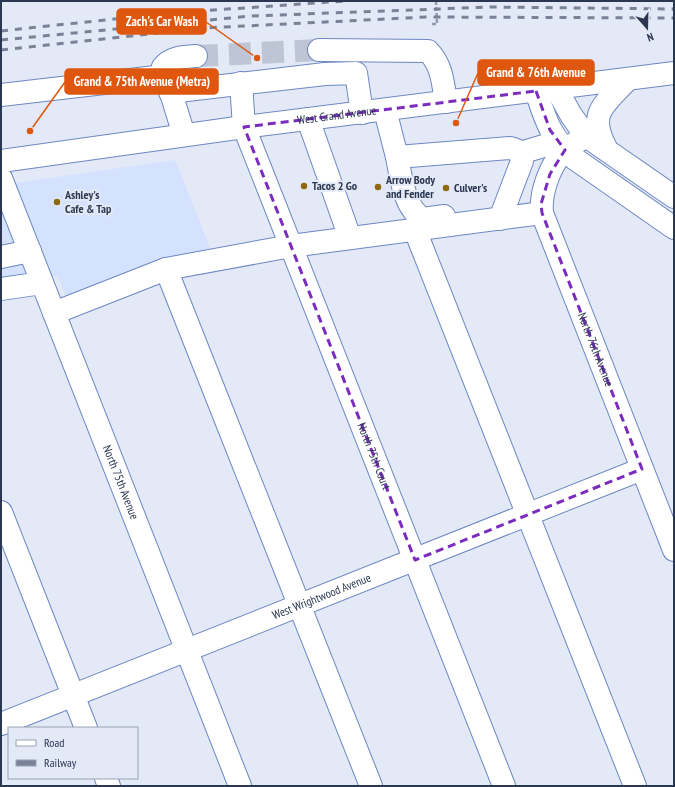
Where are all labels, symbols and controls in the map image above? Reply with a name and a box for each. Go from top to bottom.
north arrow [627,8,667,48]
callout: Zach's Car Wash [117,9,206,34]
text: Zach's Car Wash [126,13,198,30]
text: N [645,30,656,45]
callout: Grand & 76th Avenue [478,60,594,85]
text: Grand & 76th Avenue [486,64,586,81]
callout: Grand & 75th Avenue (Metra) [65,69,218,94]
text: Grand & 75th Avenue (Metra) [74,73,210,90]
street label: West Grand Avenue [296,102,377,127]
place label: Arrow Body and Fender [385,172,435,201]
place label: Tacos 2 Go [312,178,358,193]
place label: Culver's [454,180,487,195]
marker: Tacos 2 Go [299,181,309,191]
marker: Arrow Body and Fender [373,182,383,192]
marker: Culver's [441,183,451,193]
place label: Ashley's Cafe & Tap [64,187,112,216]
marker: Ashley's Cafe & Tap [52,197,62,207]
street label: North 76th Avenue [575,310,617,389]
street label: North 75th Court [354,420,395,492]
street label: North 75th Avenue [100,443,142,521]
street label: West Wrightwood Avenue [270,570,373,622]
legend [8,727,138,779]
text: Road [44,735,64,750]
text: Railway [44,755,77,770]

